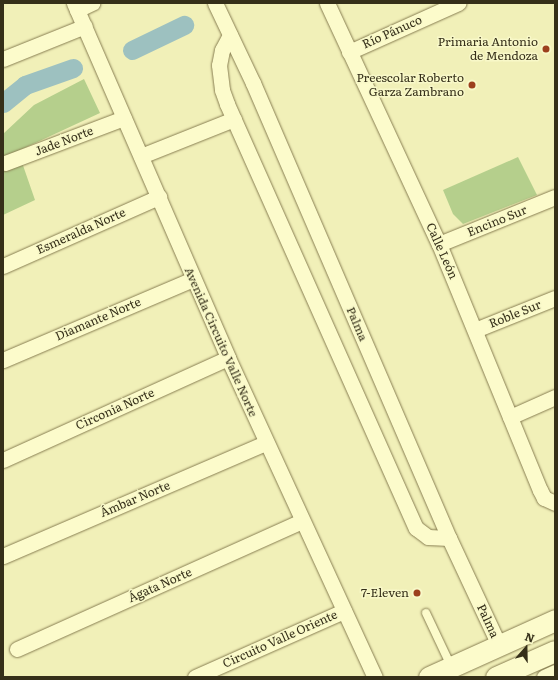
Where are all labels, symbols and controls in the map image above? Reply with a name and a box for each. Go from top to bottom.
street label: Río Pánuco [360,12,424,52]
place label: Primaria Antonio de Mendoza [438,35,538,63]
marker: Primaria Antonio de Mendoza [541,44,551,54]
place label: Preescolar Roberto Garza Zambrano [356,71,464,99]
marker: Preescolar Roberto Garza Zambrano [467,80,477,90]
street label: Jade Norte [33,123,95,159]
street label: Encino Sur [465,202,529,240]
street label: Esmeralda Norte [34,205,128,257]
street label: Calle León [423,221,461,281]
street label: Avenida Circuito Valle Norte [181,265,261,419]
street label: Diamante Norte [53,294,143,344]
street label: Roble Sur [487,297,543,331]
street label: Palma [343,305,371,343]
street label: Circonia Norte [73,385,157,433]
street label: Ámbar Norte [98,478,172,520]
street label: Ágata Norte [126,565,194,605]
place label: 7-Eleven [361,586,409,600]
marker: 7-Eleven [412,588,422,598]
street label: Palma [474,602,502,640]
street label: Circuito Valle Oriente [220,607,340,671]
north arrow [506,628,546,668]
text: N [523,628,537,646]

